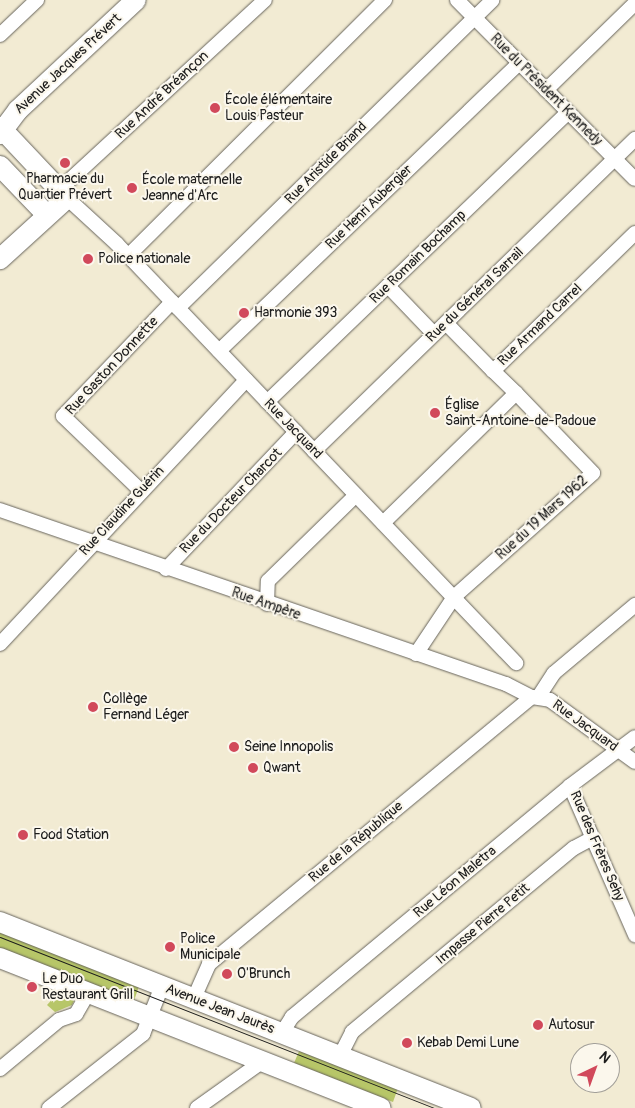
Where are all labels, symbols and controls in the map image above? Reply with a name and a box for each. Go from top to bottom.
street label: Avenue Jacques Prévert [11,10,125,118]
street label: Rue du Président Kennedy [487,31,605,149]
street label: Rue André Bréançon [112,47,212,143]
place label: École élémentaire Louis Pasteur [225,92,332,124]
marker: École élémentaire Louis Pasteur [209,102,221,114]
street label: Rue Aristide Briand [281,118,371,208]
marker: Pharmacie du Quartier Prévert [59,157,71,169]
street label: Rue Henri Aubergier [322,161,416,253]
place label: Pharmacie du Quartier Prévert [18,171,112,203]
place label: École maternelle Jeanne d'Arc [142,172,242,204]
marker: École maternelle Jeanne d'Arc [126,182,138,194]
street label: Rue Romain Bochamp [366,207,470,307]
street label: Rue du Général Sarrail [423,244,527,346]
place label: Police nationale [98,251,190,267]
marker: Police nationale [82,253,94,265]
street label: Rue Armand Carrel [494,281,586,369]
place label: Harmonie 393 [254,305,337,321]
marker: Harmonie 393 [238,307,250,319]
street label: Rue Gaston Donnette [62,313,162,419]
street label: Rue Jacquard [260,395,326,463]
place label: Église Saint-Antoine-de-Padoue [445,397,596,430]
marker: Église Saint-Antoine-de-Padoue [429,407,441,419]
street label: Rue du Docteur Charcot [176,445,286,557]
street label: Rue Claudine Guérin [76,463,168,559]
street label: Rue du 19 Mars 1962 [493,473,591,563]
street label: Rue Ampère [229,584,303,624]
place label: Collège Fernand Léger [103,691,189,724]
street label: Rue Jacquard [549,697,621,755]
marker: Collège Fernand Léger [87,701,99,713]
place label: Seine Innopolis [244,739,333,755]
marker: Seine Innopolis [228,741,240,753]
place label: Qwant [263,760,301,776]
marker: Qwant [247,762,259,774]
street label: Rue des Frères Sehy [566,789,628,903]
street label: Rue de la République [306,798,406,886]
place label: Food Station [33,827,109,843]
marker: Food Station [17,829,29,841]
street label: Rue Léon Maletra [410,843,500,921]
street label: Impasse Pierre Petit [433,880,533,968]
place label: Police Municipale [180,931,240,964]
marker: Police Municipale [164,941,176,953]
place label: O'Brunch [237,966,290,982]
marker: O'Brunch [221,968,233,980]
place label: Le Duo Restaurant Grill [42,971,133,1004]
street label: Avenue Jean Jaurès [163,980,277,1038]
marker: Le Duo Restaurant Grill [26,981,38,993]
place label: Autosur [548,1017,595,1033]
marker: Autosur [532,1019,544,1031]
place label: Kebab Demi Lune [417,1035,519,1051]
marker: Kebab Demi Lune [401,1037,413,1049]
north arrow [570,1043,620,1093]
text: N [595,1048,614,1067]

